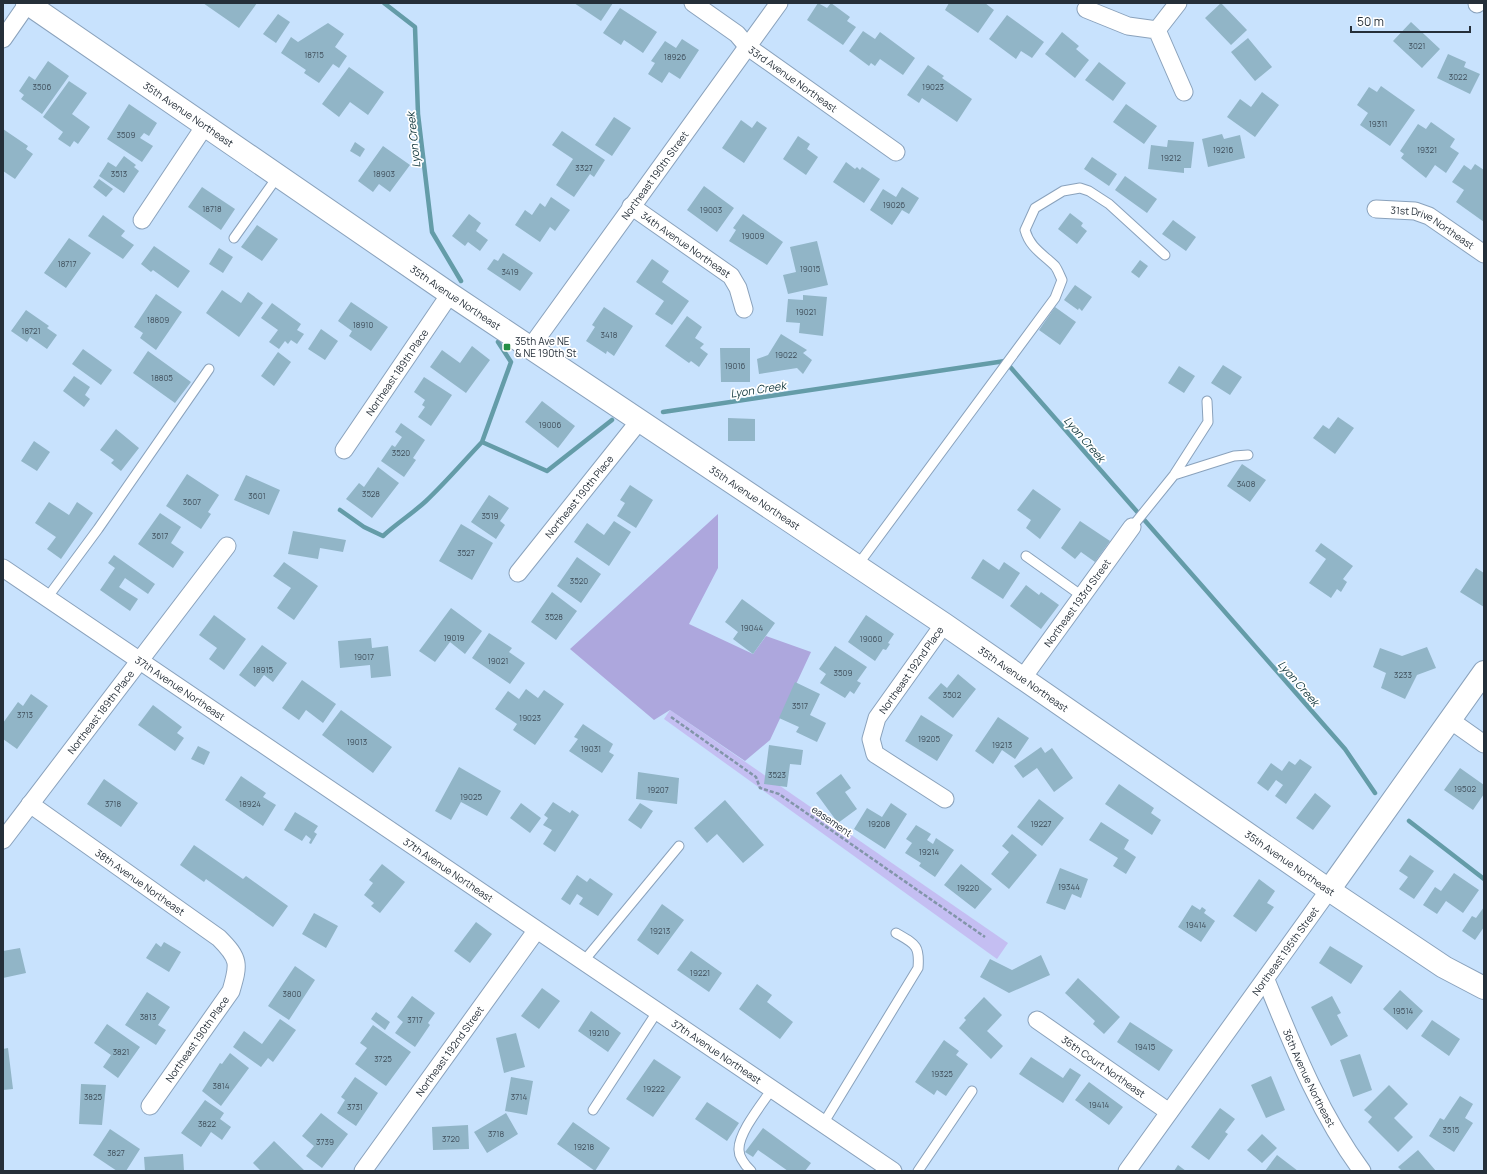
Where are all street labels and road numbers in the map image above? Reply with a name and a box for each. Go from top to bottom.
street label: 33rd Avenue Northeast [746,43,840,115]
street label: 35th Avenue Northeast [141,78,236,150]
street label: Northeast 190th Street [618,128,692,223]
street label: 31st Drive Northeast [1390,203,1477,252]
street label: 34th Avenue Northeast [638,208,734,281]
street label: 35th Avenue Northeast [408,262,504,333]
street label: Northeast 189th Place [362,326,431,418]
street label: Northeast 190th Place [542,452,617,541]
street label: 35th Avenue Northeast [707,462,803,533]
street label: Northeast 193rd Street [1041,556,1114,650]
street label: Northeast 192nd Place [876,623,947,716]
street label: 35th Avenue Northeast [976,643,1071,715]
street label: 37th Avenue Northeast [132,653,228,724]
street label: Northeast 189th Place [64,667,137,757]
street label: easement [809,802,855,840]
street label: 35th Avenue Northeast [1242,827,1338,899]
street label: 37th Avenue Northeast [401,834,496,905]
street label: 38th Avenue Northeast [93,846,188,919]
street label: Northeast 195th Street [1248,904,1322,998]
street label: Northeast 190th Place [162,993,232,1085]
street label: Northeast 192nd Street [412,1003,487,1099]
street label: 37th Avenue Northeast [669,1016,764,1087]
street label: 36th Avenue Northeast [1280,1027,1339,1129]
street label: 36th Court Northeast [1059,1032,1148,1100]

